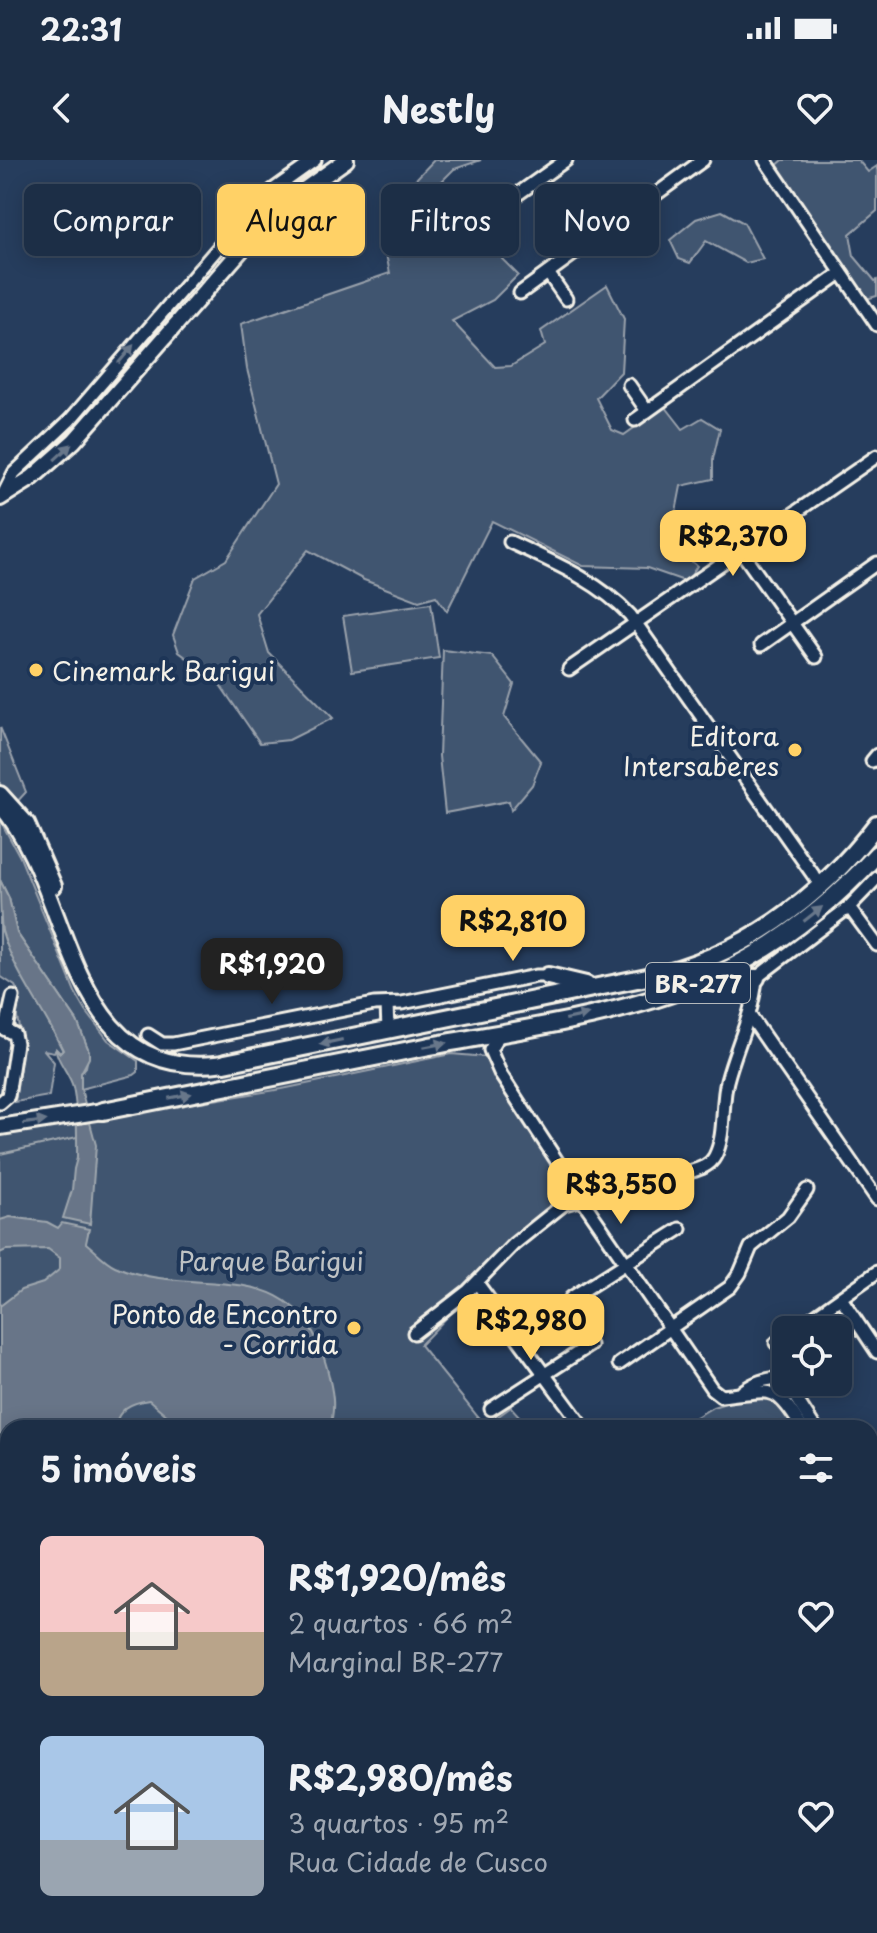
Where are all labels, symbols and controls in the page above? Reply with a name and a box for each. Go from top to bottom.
text: 22:31 [40,6,122,51]
text: Nestly [382,81,495,135]
icon: back [40,86,84,130]
icon: heart [793,86,837,130]
chip: Comprar [24,184,201,256]
chip: Alugar [217,184,365,256]
chip: Filtros [381,184,519,256]
chip: Novo [535,184,659,256]
one-way arrow [117,345,134,365]
one-way arrow [53,443,72,461]
pin: R$2,370 [659,510,807,578]
text: R$2,370 [678,516,788,555]
place label: Cinemark Barigui [52,651,275,690]
marker: Cinemark Barigui [27,661,45,679]
place label: Editora Intersaberes [623,716,779,785]
marker: Editora Intersaberes [786,741,804,759]
pin: R$2,810 [439,895,587,963]
text: R$2,810 [459,901,567,940]
one-way arrow [803,907,823,923]
pin: R$1,920 [198,938,346,1006]
text: R$1,920 [219,944,325,983]
road number: BR-277 [646,963,750,1003]
one-way arrow [565,1010,590,1023]
one-way arrow [318,1036,343,1049]
one-way arrow [423,1039,448,1051]
one-way arrow [168,1089,193,1101]
one-way arrow [23,1115,48,1128]
pin: R$3,550 [547,1158,695,1226]
text: R$3,550 [565,1164,677,1203]
park label: Parque Barigui [178,1241,364,1280]
place label: Ponto de Encontro - Corrida [112,1294,339,1363]
pin: R$2,980 [457,1294,605,1362]
text: R$2,980 [475,1300,587,1339]
map controls [772,1316,852,1396]
button: locate [772,1316,852,1396]
marker: Ponto de Encontro - Corrida [345,1319,363,1337]
text: 5 imóveis [40,1442,196,1494]
icon: filters [794,1446,838,1490]
text: R$1,920/mês [288,1551,506,1603]
icon: home [104,1568,200,1664]
icon: heart [794,1594,838,1638]
text: 2 quartos · 66 m² [288,1603,513,1642]
text: Marginal BR-277 [288,1642,503,1681]
text: R$2,980/mês [288,1751,513,1803]
icon: home [104,1768,200,1864]
icon: heart [794,1794,838,1838]
text: 3 quartos · 95 m² [288,1803,509,1842]
text: Rua Cidade de Cusco [288,1842,548,1881]

